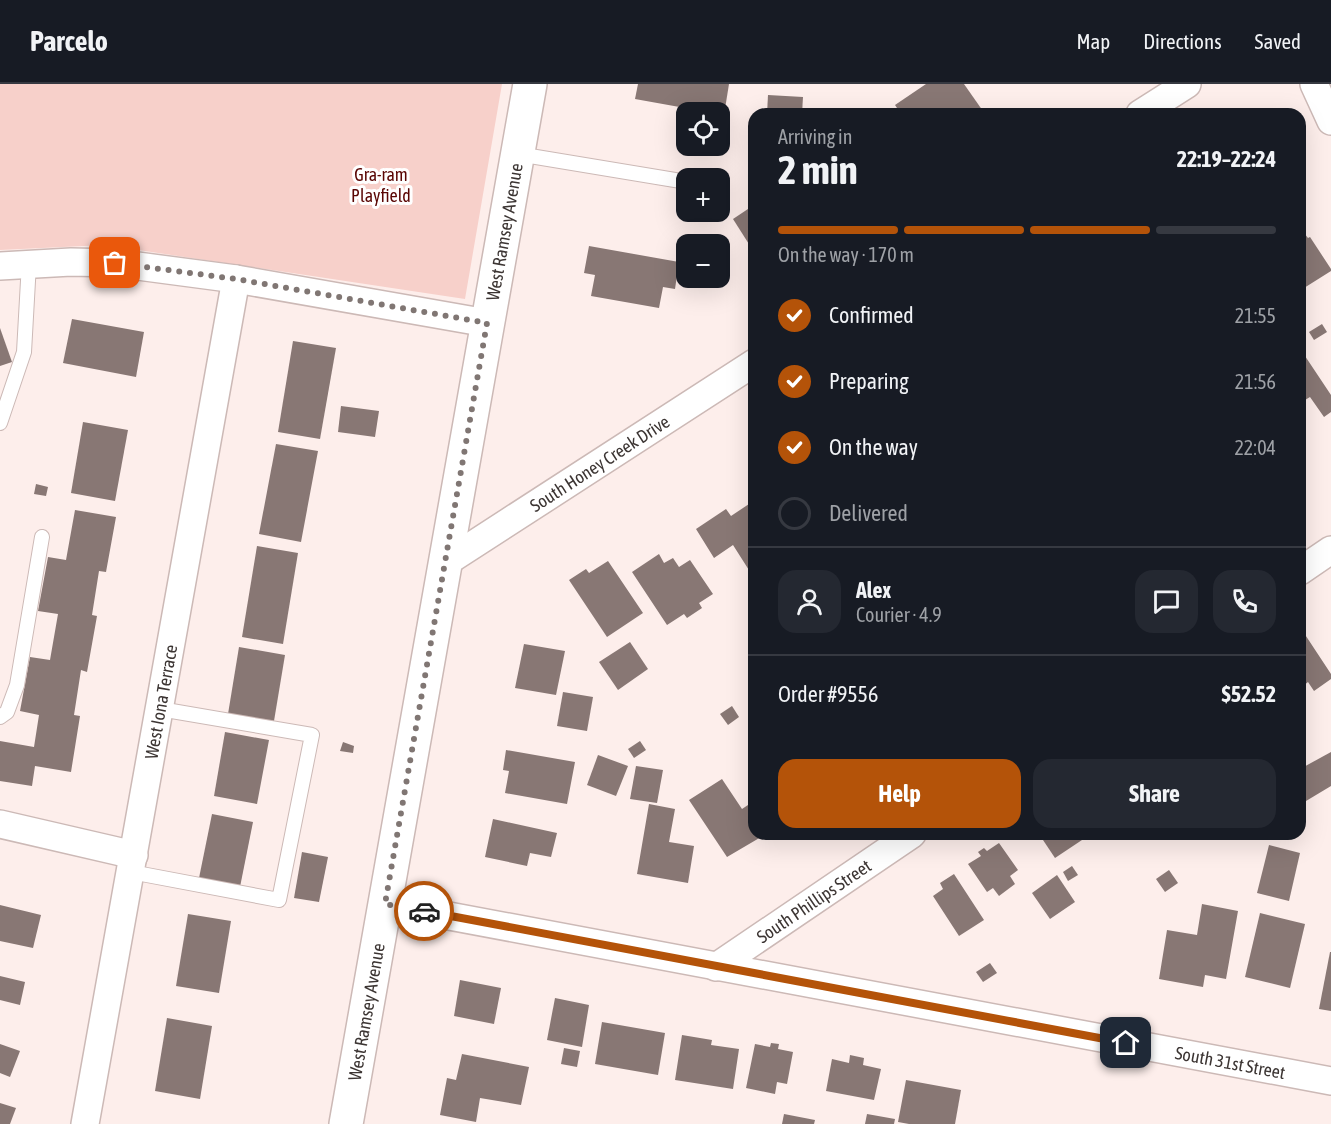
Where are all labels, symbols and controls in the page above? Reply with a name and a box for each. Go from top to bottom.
text: Parcelo [30,25,108,57]
text: Map [1076,29,1110,53]
text: Directions [1143,29,1222,53]
text: Saved [1255,29,1301,53]
map controls [676,102,730,288]
button: locate [676,102,730,156]
text: Arriving in [778,125,852,148]
text: 22:19–22:24 [1177,146,1276,172]
text: 2 min [778,148,858,192]
street label: West Ramsey Avenue [481,161,526,302]
park label: Gra-ram Playfield [351,164,411,206]
button: + [676,168,730,222]
button: − [676,234,730,288]
pin [89,237,140,288]
text: On the way · 170 m [778,243,914,266]
icon: bag [98,246,131,279]
icon: check [778,299,811,332]
text: Confirmed [829,302,914,328]
text: 21:55 [1235,304,1276,327]
icon: check [778,365,811,398]
text: Preparing [829,368,909,394]
text: 21:56 [1235,370,1276,393]
street label: South Honey Creek Drive [526,410,673,516]
icon: check [778,431,811,464]
text: On the way [829,434,918,460]
text: 22:04 [1234,436,1276,459]
text: Delivered [829,500,908,526]
button: person [778,570,841,633]
button: chat [1135,570,1198,633]
button: phone [1213,570,1276,633]
text: Alex [856,577,891,603]
text: Courier · 4.9 [856,603,942,626]
street label: West Iona Terrace [140,643,181,761]
text: Order #9556 [778,681,878,707]
text: $52.52 [1221,681,1276,707]
button: Help [778,759,1021,828]
button: Share [1033,759,1276,828]
street label: South Phillips Street [753,855,875,947]
courier [394,881,454,941]
icon: car [408,895,441,928]
street label: West Ramsey Avenue [343,941,388,1082]
pin [1100,1017,1151,1068]
icon: home [1109,1026,1142,1059]
street label: South 31st Street [1174,1042,1287,1083]

